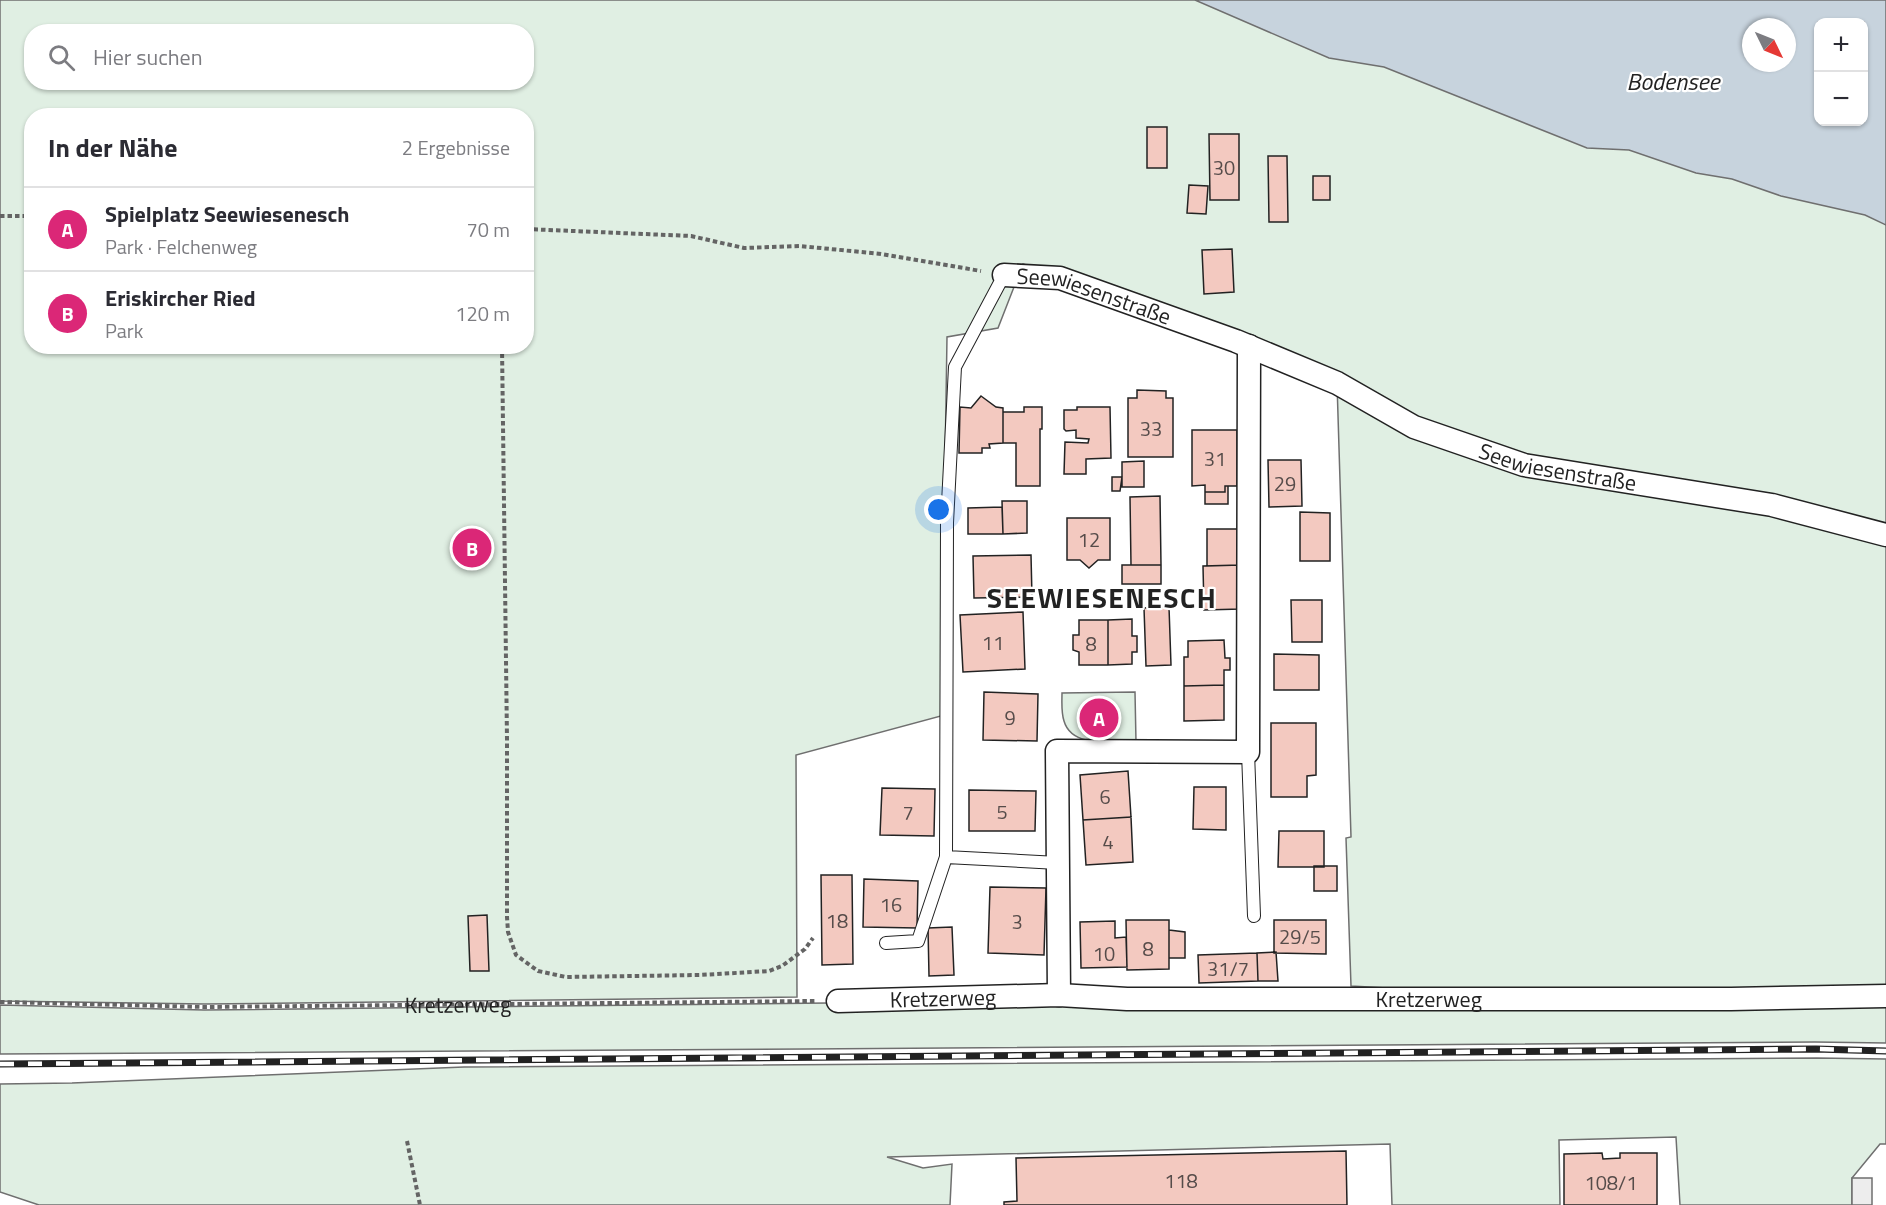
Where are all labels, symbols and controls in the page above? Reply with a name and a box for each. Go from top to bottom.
north arrow [1742,18,1796,72]
map controls [1814,18,1868,126]
button: + [1814,18,1868,72]
search box [24,24,534,90]
text: Hier suchen [93,40,202,74]
icon: search [45,41,78,74]
water label: Bodensee [1626,63,1722,99]
button: − [1814,72,1868,126]
text: In der Nähe [48,128,177,167]
text: 2 Ergebnisse [402,132,510,163]
house number: 30 [1213,152,1235,183]
text: Spielplatz Seewiesenesch [105,197,349,231]
text: A [61,214,74,245]
text: 70 m [466,214,510,245]
text: Park · Felchenweg [105,231,257,262]
street label: Seewiesenstraße [1016,259,1176,333]
text: Eriskircher Ried [105,281,255,315]
text: B [61,298,74,329]
text: 120 m [455,298,510,329]
text: Park [105,315,143,346]
house number: 33 [1140,413,1162,444]
street label: Seewiesenstraße [1474,434,1639,500]
house number: 31 [1204,443,1226,474]
house number: 29 [1274,468,1296,499]
your location [924,495,953,524]
house number: 12 [1078,524,1100,555]
pin: B [452,526,492,570]
district label: SEEWIESENESCH [987,576,1217,619]
house number: 11 [982,627,1004,658]
house number: 8 [1085,628,1097,659]
pin: A [1080,696,1118,740]
house number: 9 [1004,702,1016,733]
house number: 6 [1099,781,1111,812]
house number: 5 [996,796,1008,827]
house number: 7 [902,797,914,828]
house number: 4 [1102,826,1114,857]
house number: 16 [880,889,902,920]
house number: 18 [826,905,848,936]
house number: 3 [1011,906,1023,937]
house number: 29/5 [1279,921,1321,952]
house number: 8 [1142,933,1154,964]
house number: 10 [1093,938,1115,969]
house number: 31/7 [1207,953,1249,984]
street label: Kretzerweg [889,980,997,1017]
street label: Kretzerweg [1376,982,1482,1016]
street label: Kretzerweg [405,987,511,1022]
house number: 118 [1164,1165,1198,1196]
house number: 108/1 [1584,1167,1638,1198]

